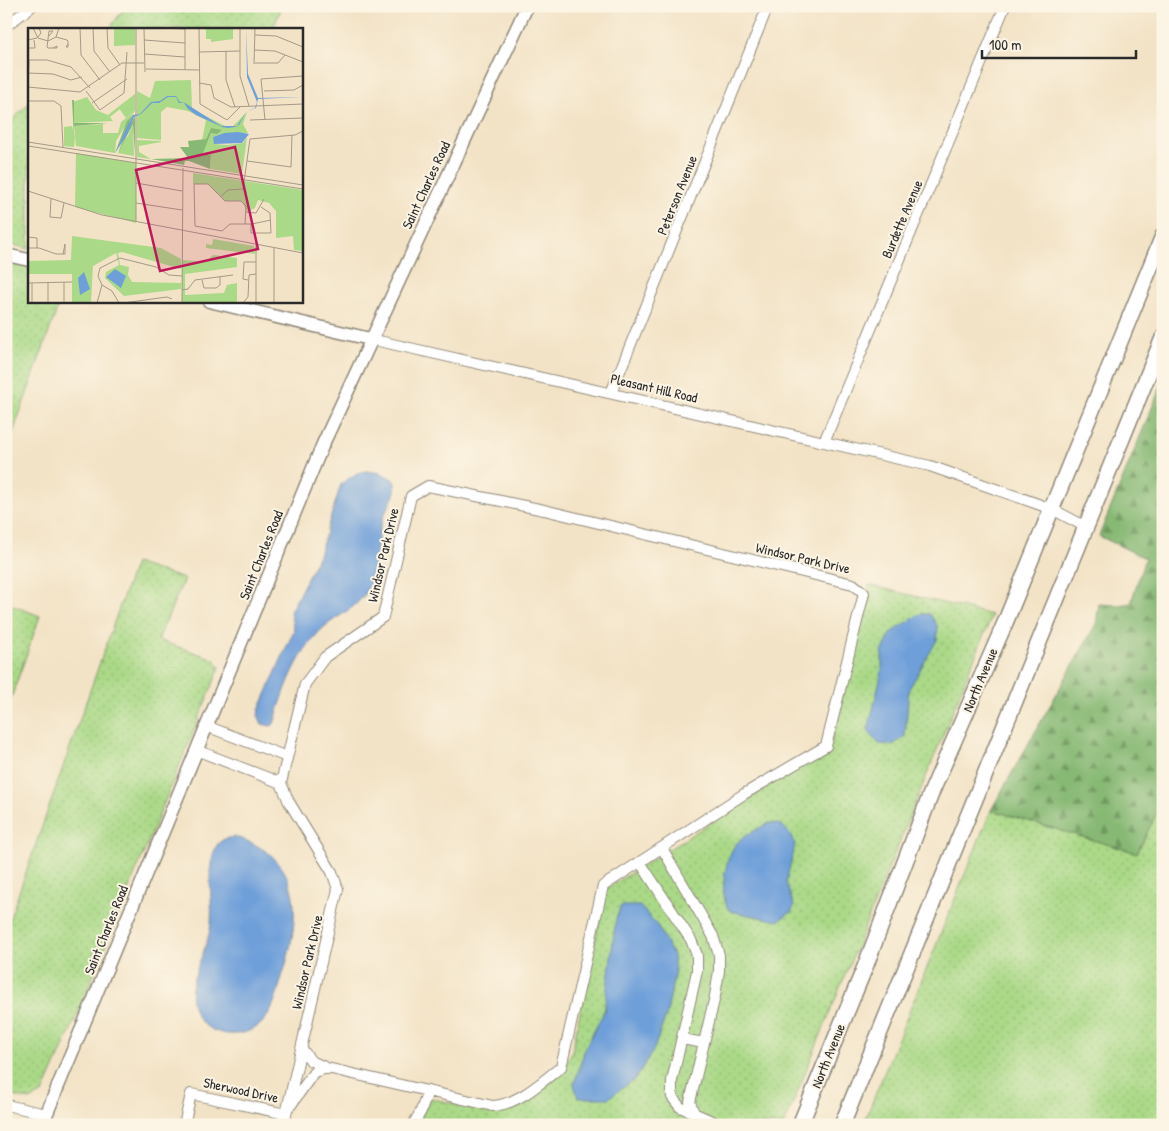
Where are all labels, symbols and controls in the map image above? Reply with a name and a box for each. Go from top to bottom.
inset map [28,28,302,302]
scale bar [982,28,1135,60]
text: 100 m [989,34,1022,55]
street label: Saint Charles Road [397,137,454,232]
street label: Peterson Avenue [652,152,701,237]
street label: Burdette Avenue [877,176,927,261]
street label: Pleasant Hill Road [609,368,700,407]
street label: Windsor Park Drive [362,505,403,604]
street label: Saint Charles Road [234,507,287,602]
street label: Windsor Park Drive [754,537,853,578]
street label: North Avenue [958,644,1002,715]
street label: Saint Charles Road [79,882,132,977]
street label: Windsor Park Drive [286,912,327,1011]
street label: North Avenue [806,1020,849,1091]
street label: Sherwood Drive [202,1072,281,1107]

